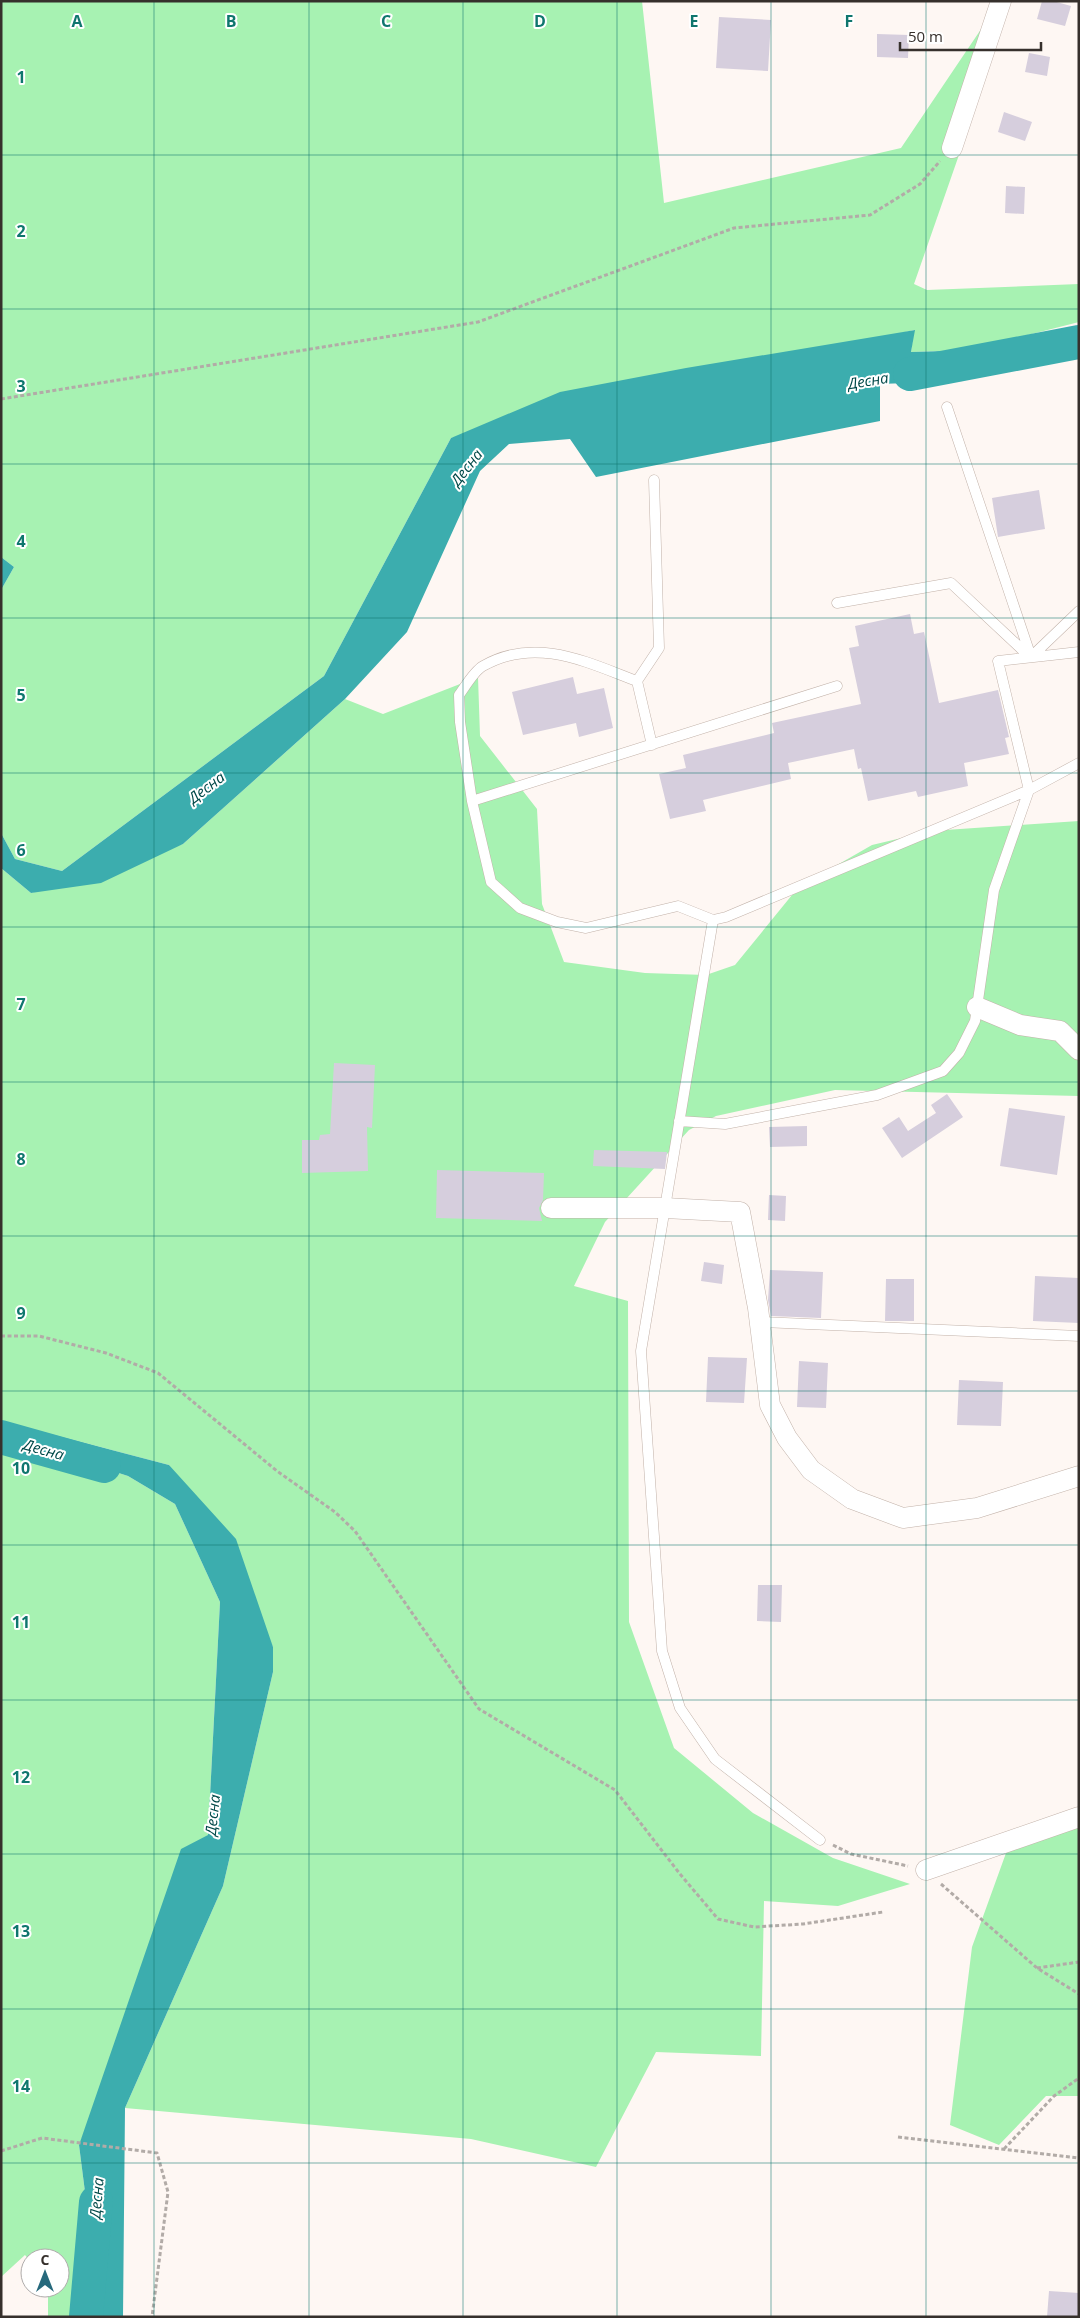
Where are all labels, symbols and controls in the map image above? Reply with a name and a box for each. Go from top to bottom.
text: A [71,10,83,32]
text: B [226,10,236,32]
text: C [381,10,391,32]
text: D [534,10,546,32]
text: E [690,10,699,32]
text: F [845,10,853,32]
scale bar [900,20,1041,52]
text: 50 m [908,26,943,46]
text: 1 [16,66,26,88]
text: 2 [16,220,26,242]
water label: Десна [844,367,890,393]
text: 3 [16,375,26,397]
water label: Десна [444,444,487,491]
text: 4 [16,530,26,552]
text: 5 [16,684,26,706]
water label: Десна [182,766,229,809]
text: 6 [16,839,26,861]
text: 7 [16,993,26,1015]
text: 8 [16,1148,26,1170]
text: 9 [16,1302,26,1324]
water label: Десна [20,1433,67,1464]
text: 10 [12,1457,30,1479]
text: 11 [12,1611,30,1633]
text: 12 [12,1766,30,1788]
water label: Десна [200,1793,224,1838]
text: 13 [12,1920,30,1942]
text: 14 [12,2075,30,2097]
water label: Десна [84,2176,108,2221]
north arrow [20,2248,70,2298]
text: С [41,2250,50,2269]

